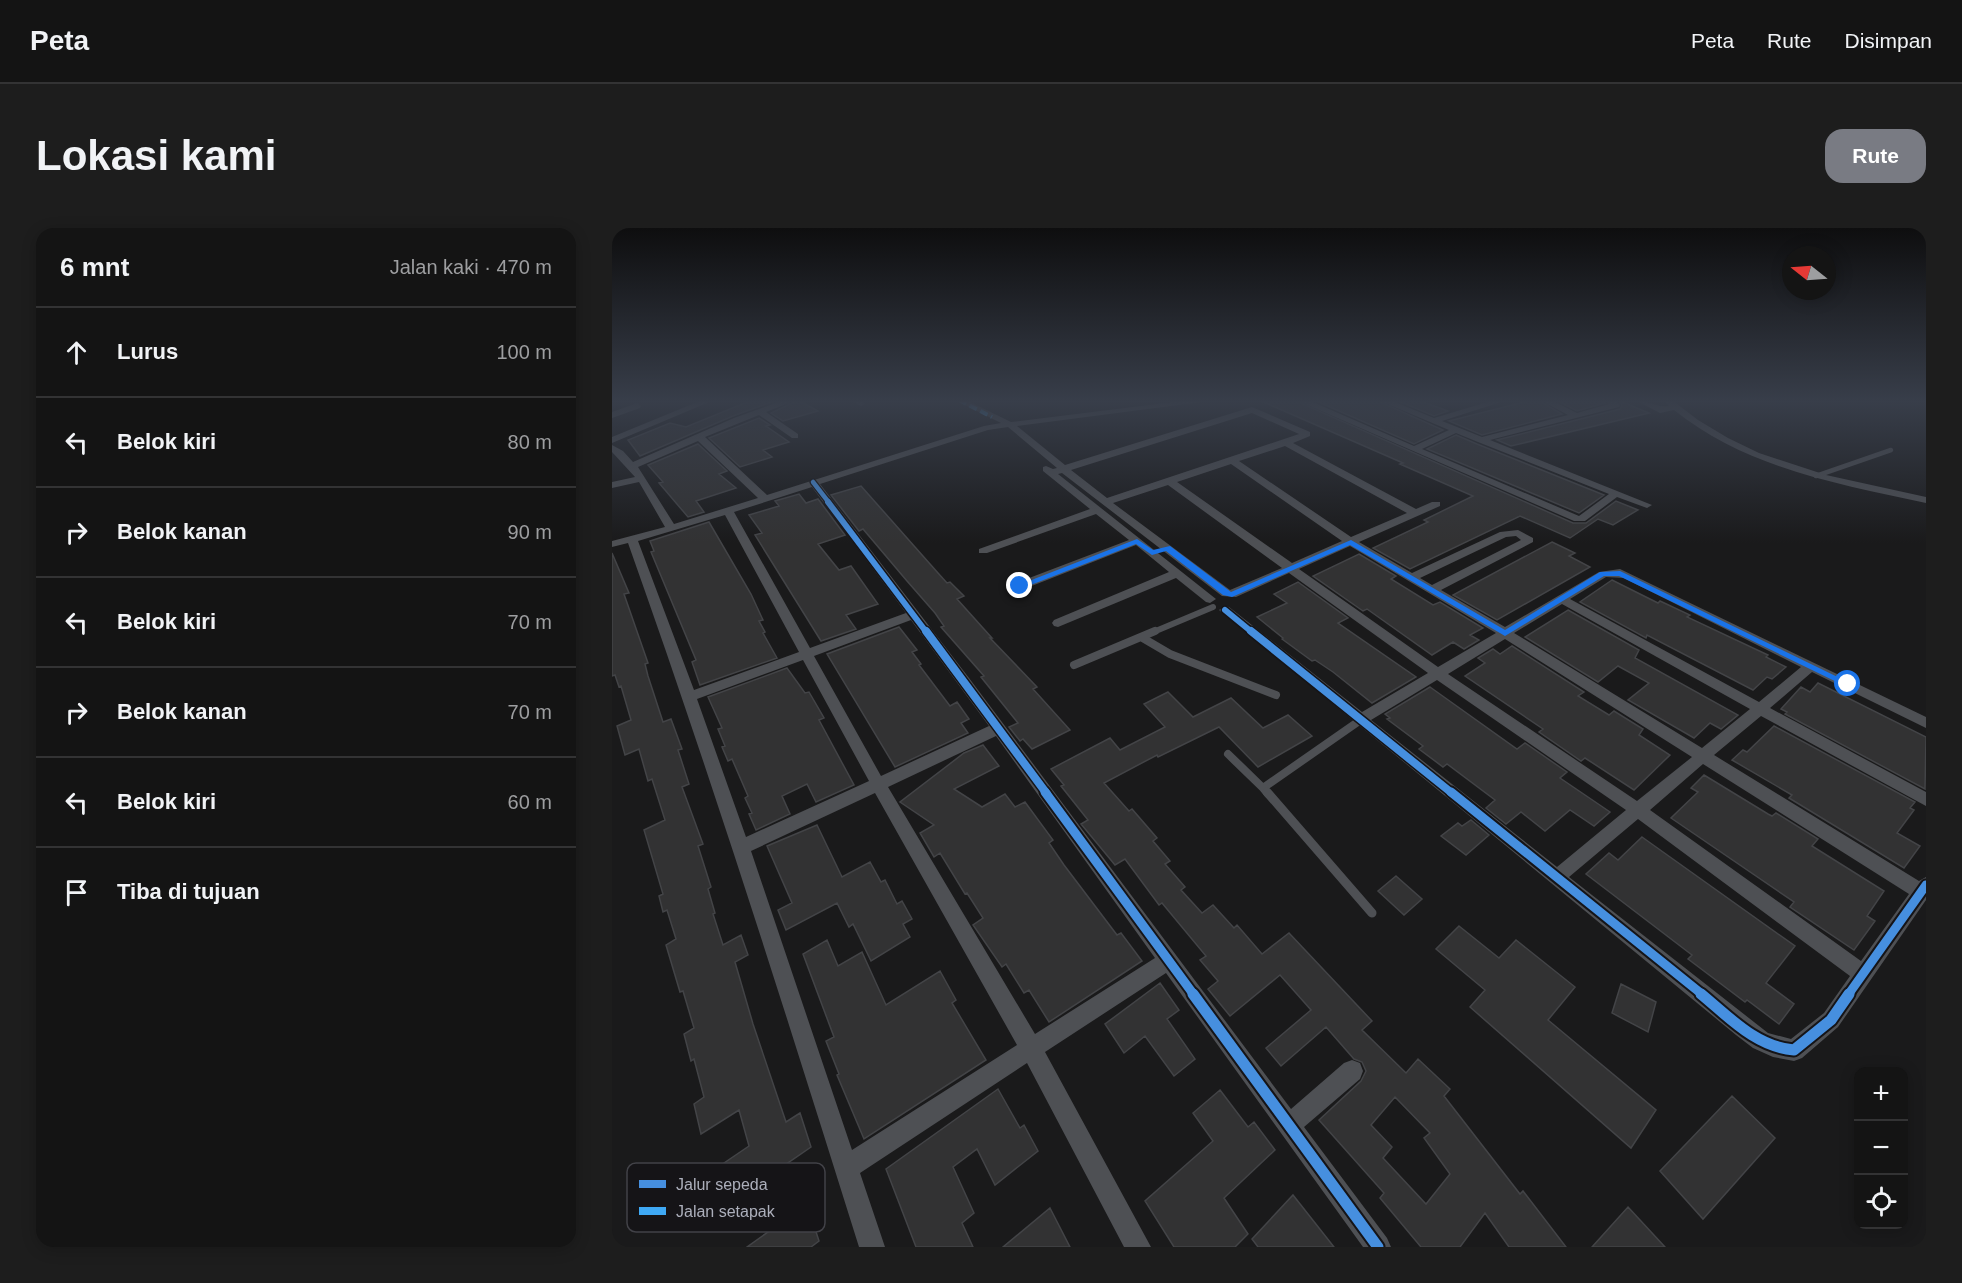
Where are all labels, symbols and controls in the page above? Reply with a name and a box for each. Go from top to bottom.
text: Peta [30,25,89,56]
text: Peta [1691,29,1734,52]
text: Rute [1767,29,1811,52]
text: Disimpan [1844,29,1932,52]
button: Rute [1825,129,1926,183]
text: Lokasi kami [36,132,276,179]
north arrow [1782,246,1836,300]
text: 6 mnt [60,252,129,282]
text: Jalan kaki · 470 m [390,256,552,278]
icon: ahead [60,336,93,369]
text: Lurus [117,339,178,364]
text: 100 m [496,341,552,363]
icon: left [60,426,93,459]
text: Belok kiri [117,429,216,454]
text: 80 m [508,431,552,453]
icon: right [60,516,93,549]
text: Belok kanan [117,519,247,544]
text: 90 m [508,521,552,543]
route end [1006,572,1032,598]
icon: left [60,606,93,639]
text: Belok kiri [117,609,216,634]
text: 70 m [508,611,552,633]
route start [1834,670,1860,696]
icon: right [60,696,93,729]
text: Belok kanan [117,699,247,724]
text: 70 m [508,701,552,723]
icon: left [60,786,93,819]
text: Belok kiri [117,789,216,814]
text: 60 m [508,791,552,813]
icon: arrive [60,876,93,909]
text: Tiba di tujuan [117,879,260,904]
map controls [1854,1067,1908,1229]
button: + [1854,1067,1908,1121]
button: − [1854,1121,1908,1175]
legend [627,1163,825,1232]
button: locate [1854,1175,1908,1229]
text: Jalur sepeda [676,1176,768,1193]
text: Jalan setapak [676,1203,776,1220]

